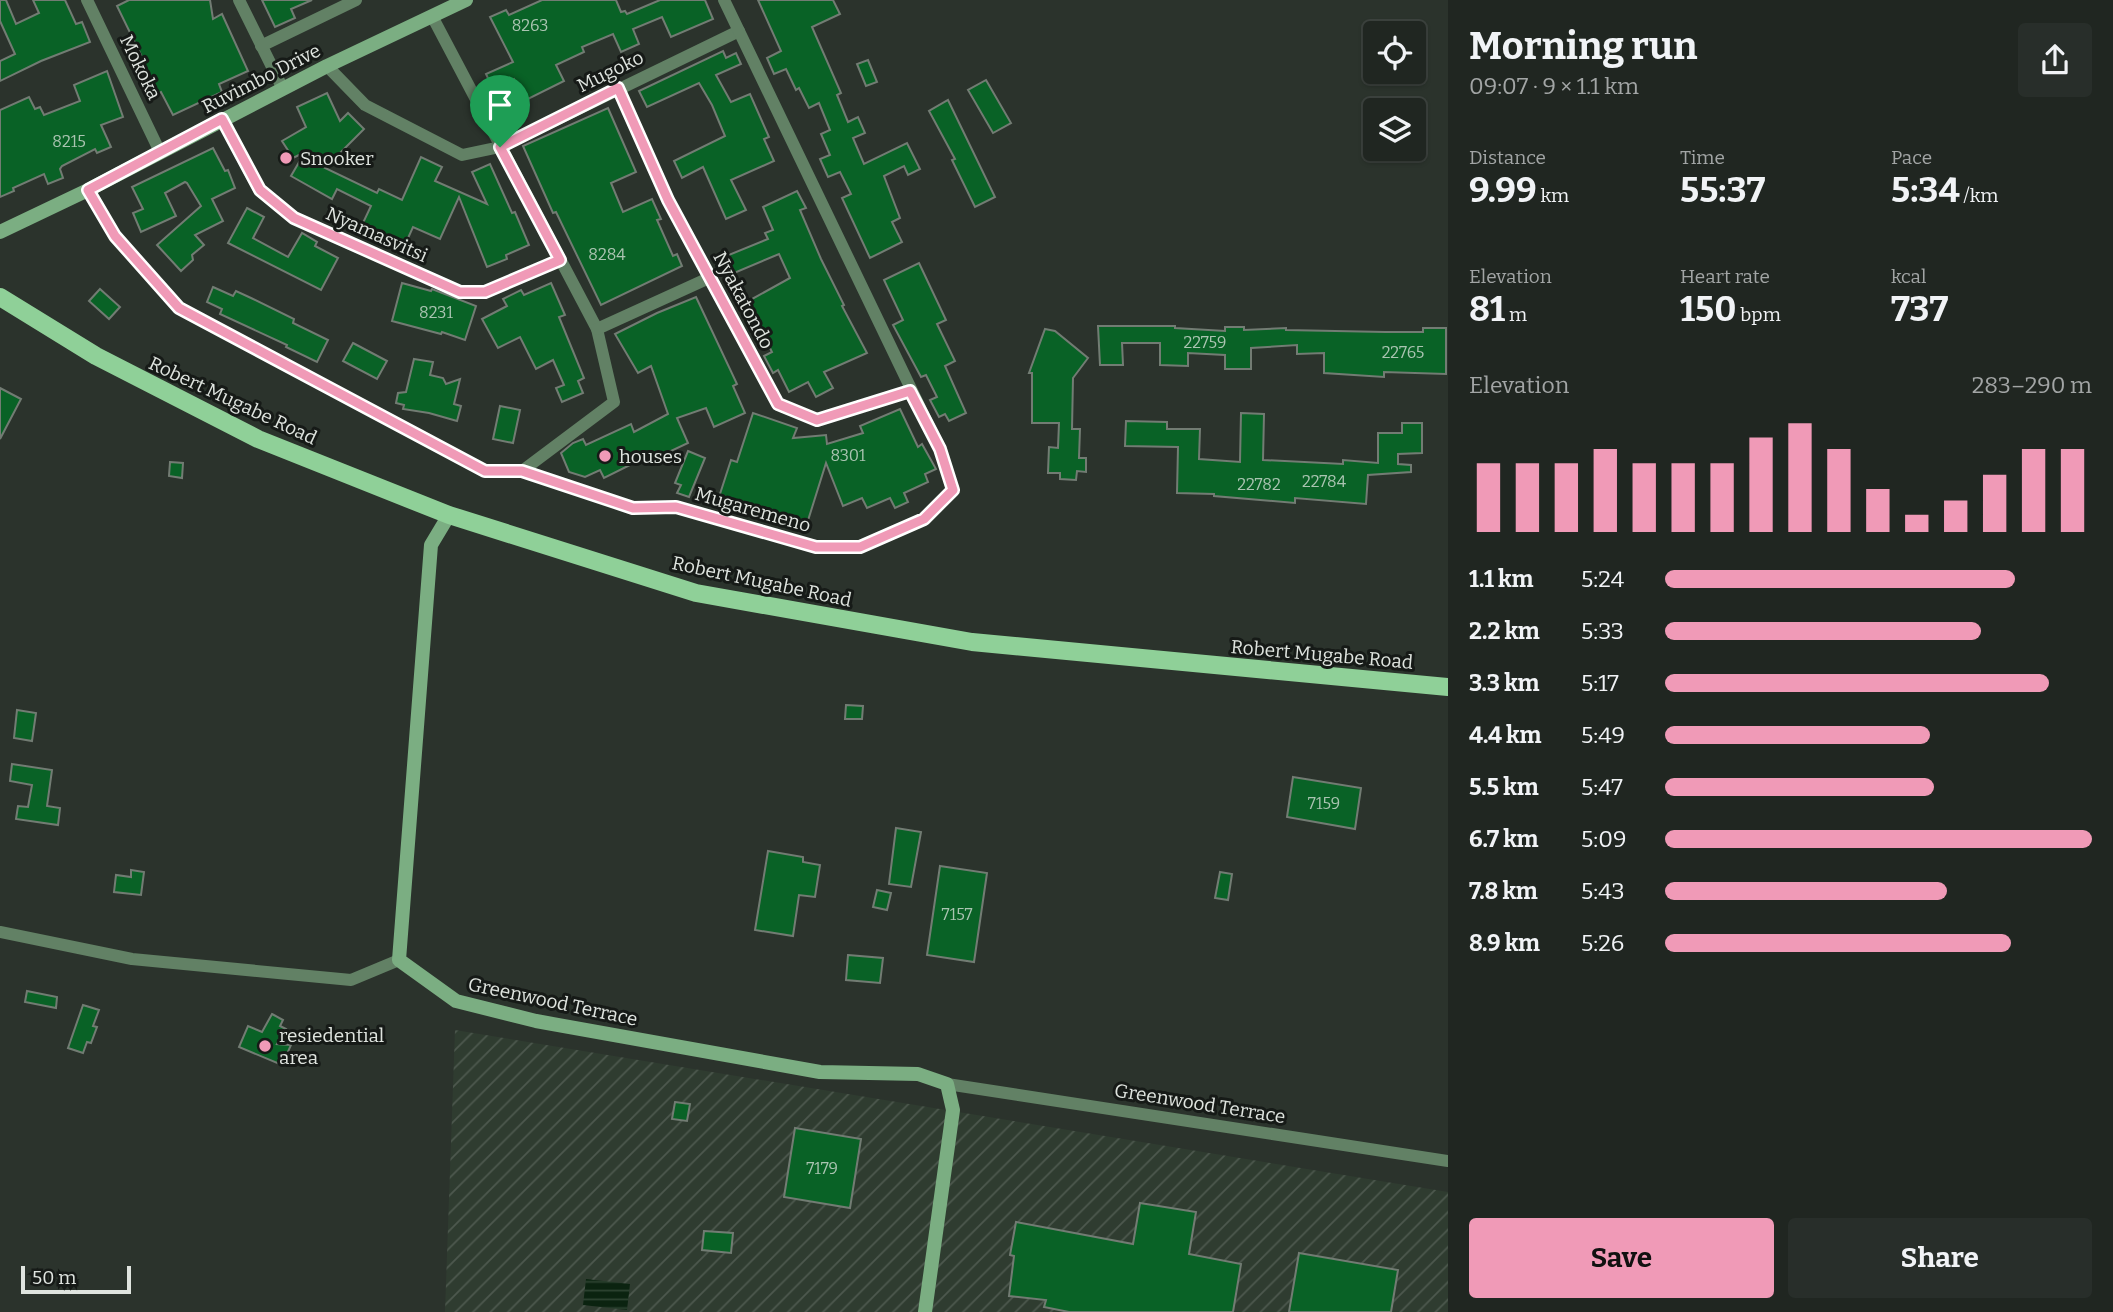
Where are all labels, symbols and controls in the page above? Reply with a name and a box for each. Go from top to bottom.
house number: 8263 [512,16,548,35]
map controls [1363,21,1426,161]
button: locate [1363,21,1426,84]
text: Morning run [1469,23,1697,69]
button: share [2018,23,2092,97]
street label: Mokoka [115,31,166,104]
street label: Ruvimbo Drive [198,39,324,118]
street label: Mugoko [573,46,647,97]
text: 09:07 · 9 × 1.1 km [1469,72,1639,100]
pin [470,75,530,147]
icon: arrive [481,86,519,124]
button: layers [1363,98,1426,161]
house number: 8215 [52,132,86,151]
text: Distance [1469,146,1546,169]
text: Time [1680,146,1725,169]
text: Pace [1891,146,1932,169]
place label: Snooker [300,147,374,170]
marker: Snooker [278,150,294,166]
text: 9.99 [1469,169,1537,211]
text: 55:37 [1680,169,1765,211]
text: 5:34 [1891,169,1960,211]
text: km [1537,184,1569,207]
text: /km [1960,184,1998,207]
street label: Nyamasvitsi [322,202,431,267]
house number: 8284 [588,245,626,264]
street label: Nyakatondo [708,248,779,353]
text: Elevation [1469,265,1552,288]
text: Heart rate [1680,265,1770,288]
text: kcal [1891,265,1926,288]
text: 81 [1469,288,1505,330]
text: 150 [1680,288,1737,330]
text: 737 [1891,288,1948,330]
house number: 8231 [419,303,453,322]
text: m [1505,303,1527,326]
text: bpm [1737,303,1781,326]
house number: 22759 [1184,333,1226,352]
house number: 22765 [1382,343,1424,362]
street label: Robert Mugabe Road [145,351,321,450]
text: Elevation [1469,371,1569,399]
text: 283–290 m [1972,371,2092,399]
place label: houses [619,445,682,468]
house number: 8301 [830,446,866,465]
marker: houses [597,448,613,464]
house number: 22784 [1302,472,1347,491]
house number: 22782 [1237,475,1281,494]
street label: Mugaremeno [692,482,813,537]
street label: Robert Mugabe Road [670,551,854,612]
text: 1.1 km [1469,565,1533,593]
text: 5:24 [1581,565,1624,593]
text: 2.2 km [1469,617,1540,645]
text: 5:33 [1581,617,1624,645]
street label: Robert Mugabe Road [1230,635,1414,674]
text: 3.3 km [1469,669,1539,697]
text: 5:17 [1581,669,1619,697]
text: 4.4 km [1469,721,1541,749]
text: 5:49 [1581,721,1625,749]
text: 5.5 km [1469,773,1539,801]
text: 5:47 [1581,773,1623,801]
house number: 7159 [1308,794,1340,813]
text: 6.7 km [1469,825,1538,853]
text: 5:09 [1581,825,1626,853]
text: 7.8 km [1469,877,1538,905]
text: 5:43 [1581,877,1625,905]
house number: 7157 [942,905,972,924]
text: 8.9 km [1469,929,1540,957]
text: 5:26 [1581,929,1624,957]
street label: Greenwood Terrace [466,972,640,1031]
place label: resiedential area [279,1024,384,1069]
marker: resiedential area [257,1038,273,1054]
street label: Greenwood Terrace [1113,1079,1287,1128]
house number: 7179 [806,1159,838,1178]
button: Save [1469,1218,1774,1298]
button: Share [1788,1218,2092,1298]
scale bar [21,1263,131,1295]
text: 50 m [32,1266,76,1289]

